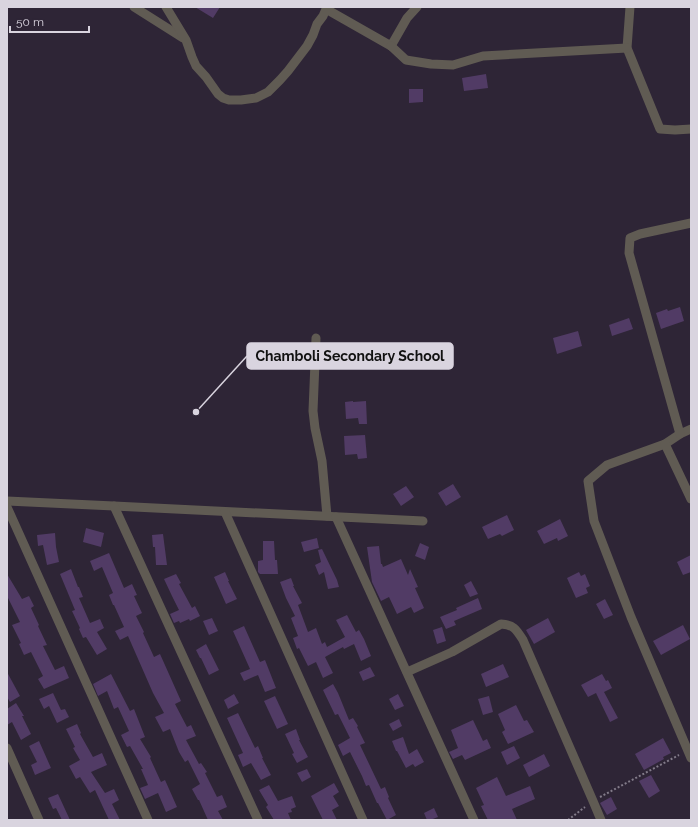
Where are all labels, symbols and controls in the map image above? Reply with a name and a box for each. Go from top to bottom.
scale bar [10,8,89,34]
text: 50 m [16,15,44,29]
callout: Chamboli Secondary School [247,343,453,369]
text: Chamboli Secondary School [255,348,445,364]

